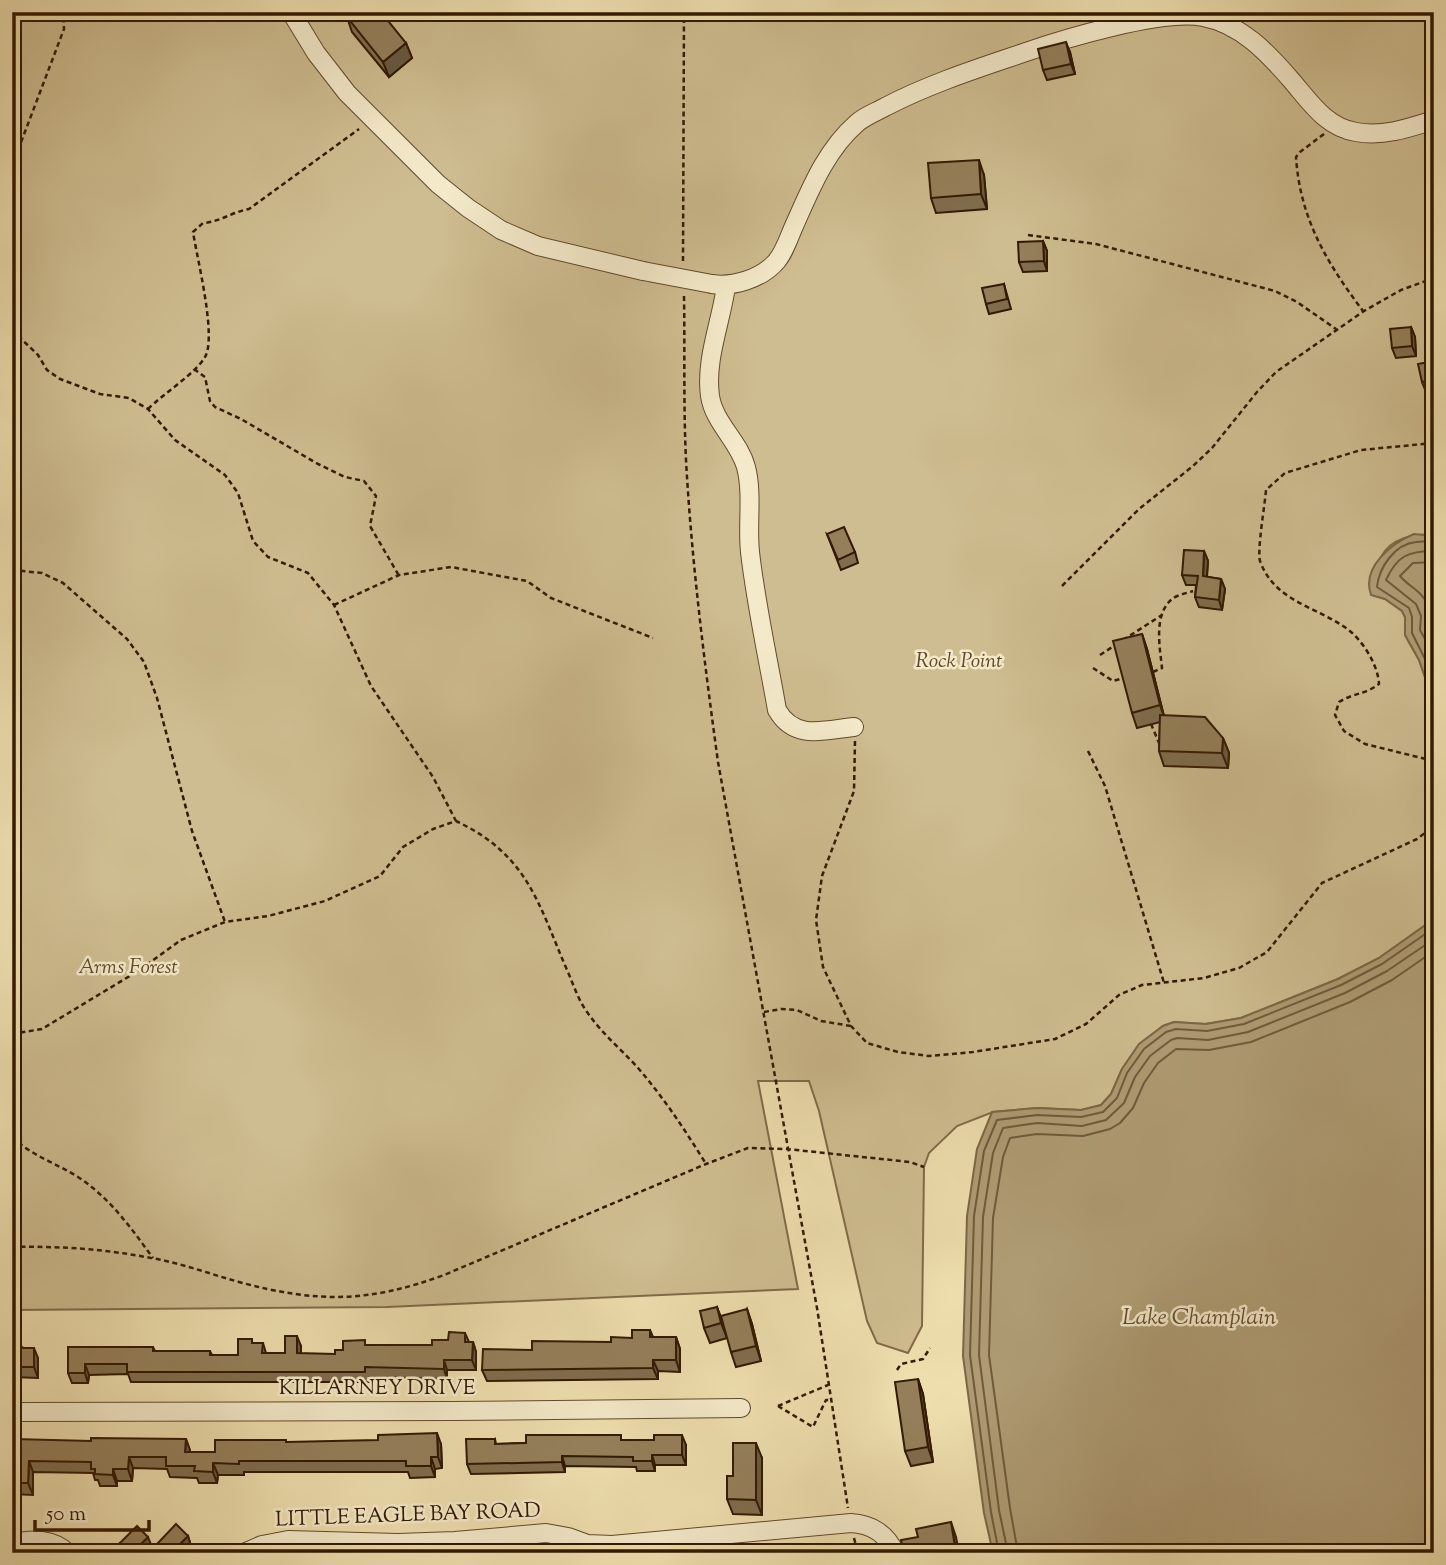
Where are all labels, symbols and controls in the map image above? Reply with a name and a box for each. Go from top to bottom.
park label: Rock Point [915,647,1003,677]
park label: Arms Forest [78,953,178,983]
water label: Lake Champlain [1122,1302,1276,1335]
street label: KILLARNEY DRIVE [279,1374,476,1404]
scale bar [35,1488,149,1532]
street label: LITTLE EAGLE BAY ROAD [275,1496,541,1536]
text: 50 m [45,1500,86,1530]

